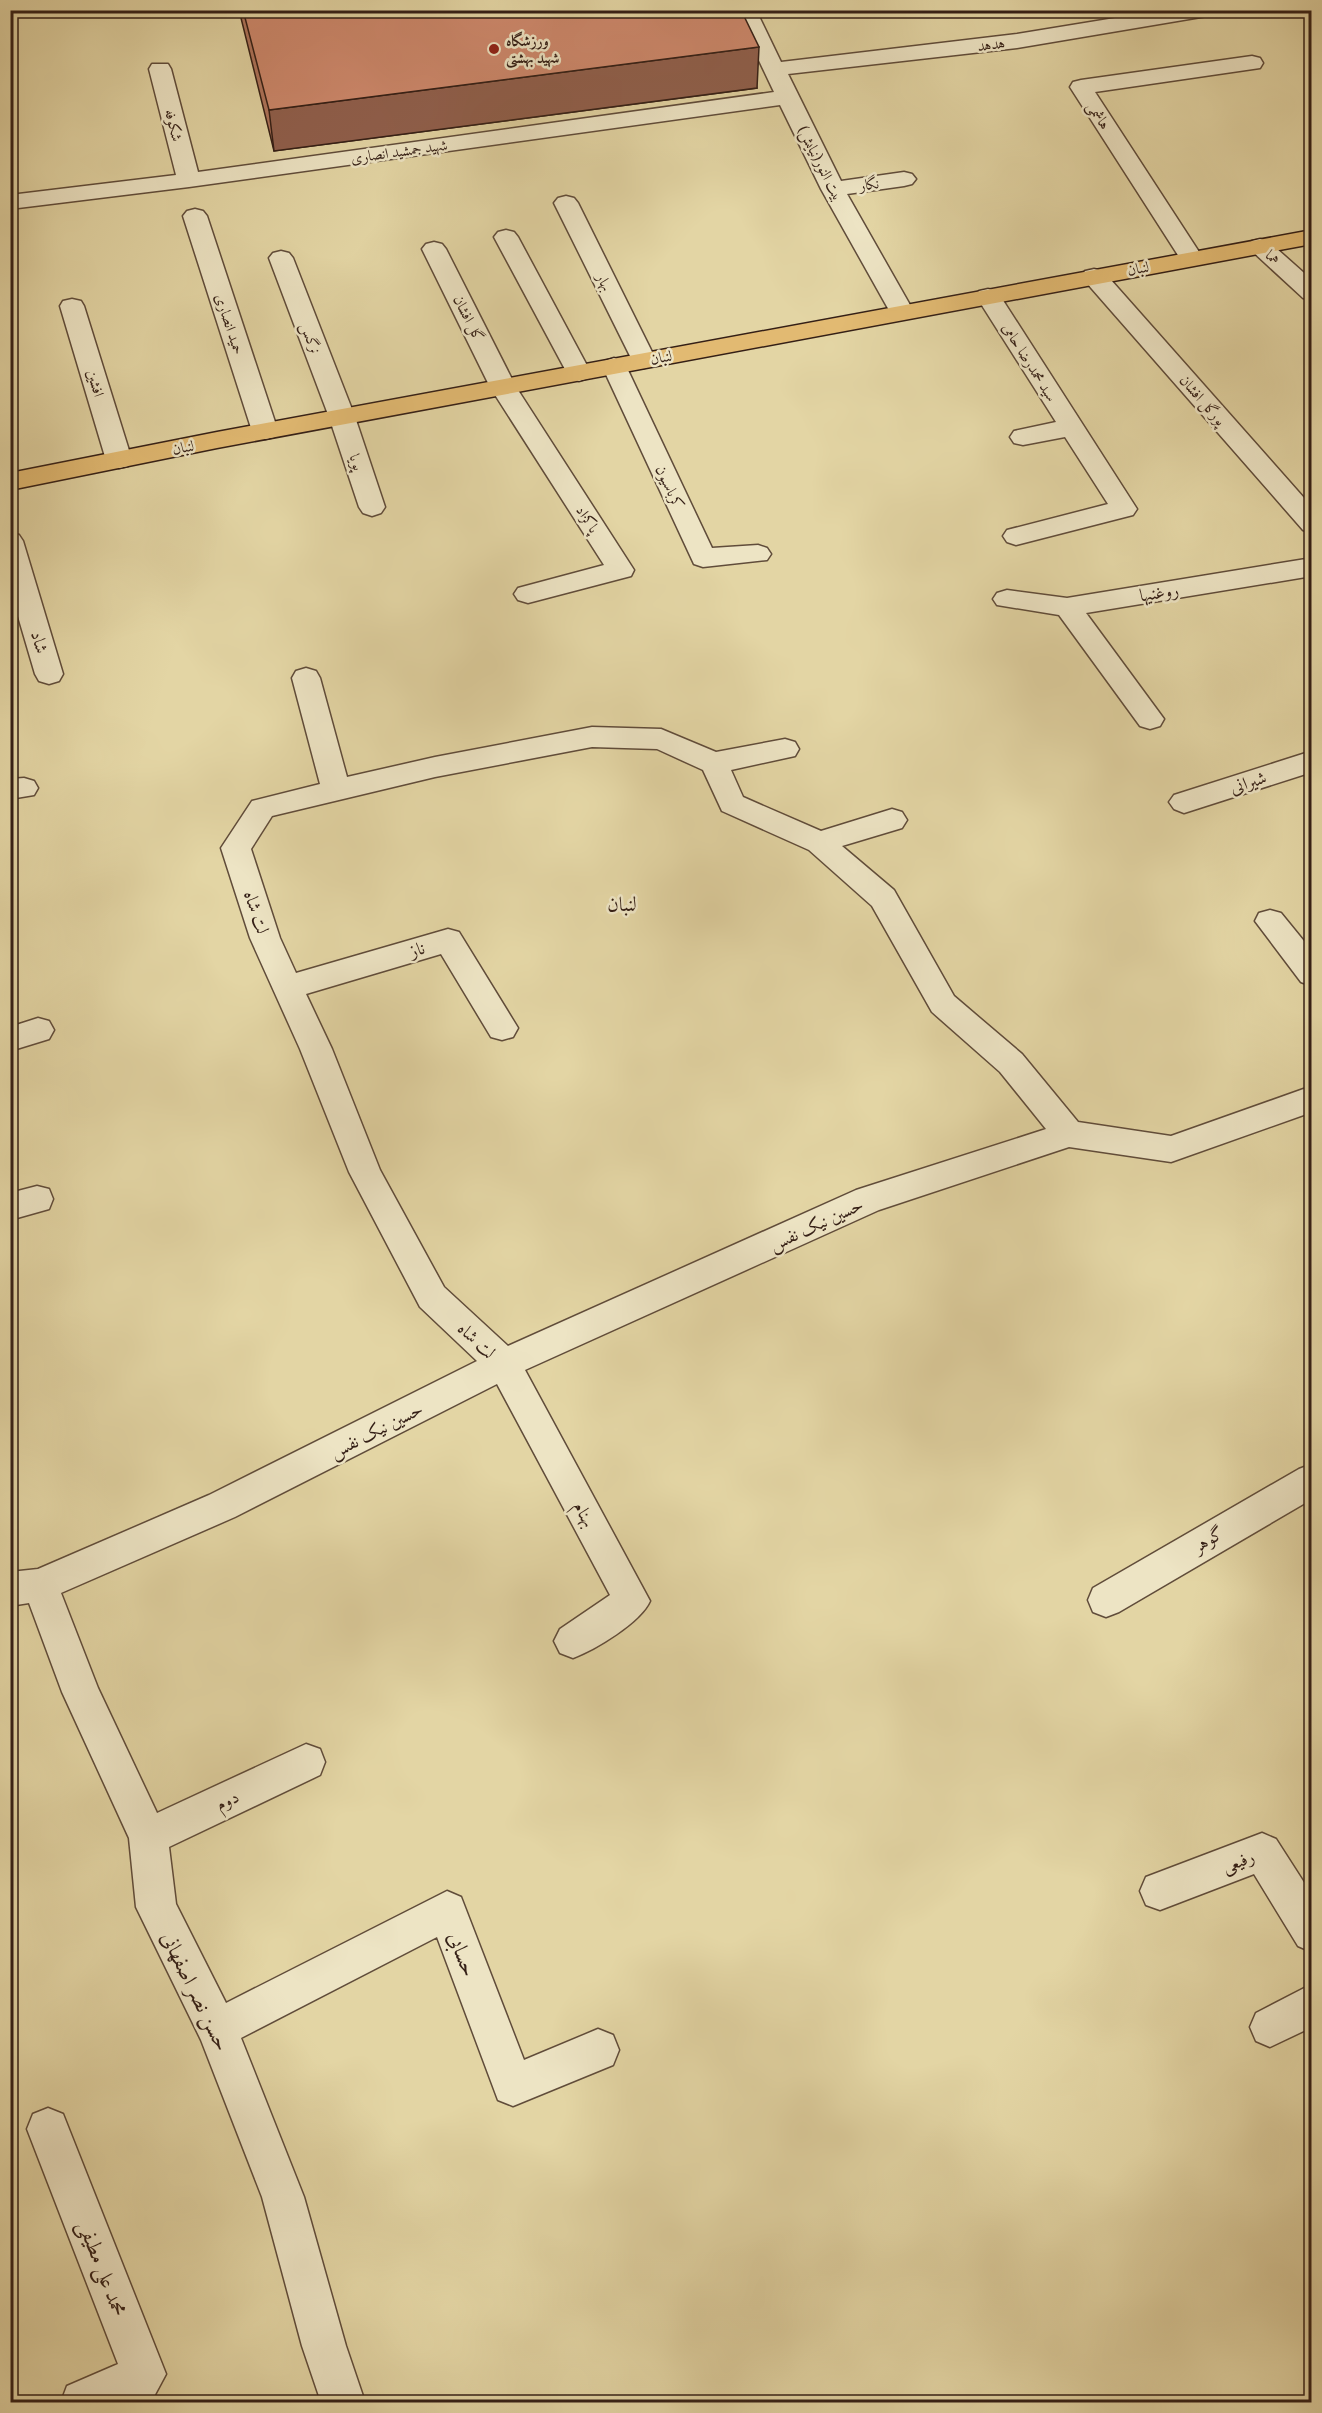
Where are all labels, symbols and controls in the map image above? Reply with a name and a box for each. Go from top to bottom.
place label: ورزشگاه شهید بهشتی [506,30,560,69]
street label: هدهد [976,32,1006,56]
marker: ورزشگاه شهید بهشتی [487,42,501,56]
street label: هاشمی [1081,97,1116,134]
street label: شکوفه [160,107,188,143]
street label: بیت النور(نیایش) [793,122,849,204]
street label: شهید جمشید انصاری [349,134,449,168]
street label: نگار [856,172,880,196]
street label: هما [1261,245,1285,269]
street label: لنبان [1125,256,1151,280]
street label: بهار [591,268,618,294]
street label: حمید انصاری [210,291,250,357]
street label: گل افشان [448,291,490,345]
street label: نرگس [295,319,327,357]
street label: سید محمدرضا حامی [997,319,1063,405]
street label: لنبان [648,345,674,369]
street label: افشین [82,367,110,399]
street label: پورگل افشان [1174,370,1232,431]
street label: لنبان [170,435,196,459]
street label: پویا [344,451,370,474]
street label: کرباسیون [651,462,689,512]
street label: پاکزاد [570,501,605,538]
street label: روغنیها [1137,576,1181,608]
street label: شاد [24,627,56,657]
street label: شیرانی [1226,763,1270,801]
street label: لت شاه [237,887,277,937]
district label: لنبان [607,889,637,918]
street label: ناز [404,934,428,965]
street label: حسین نیک نفس [764,1190,868,1258]
street label: لت شاه [452,1315,502,1365]
street label: حسین نیک نفس [325,1395,427,1465]
street label: بهنام [564,1496,603,1533]
street label: گوهر [1185,1519,1229,1560]
street label: دوم [211,1783,245,1820]
street label: رفیعی [1218,1843,1258,1879]
street label: حسن نصر اصفهانی [154,1926,238,2056]
street label: حسابی [440,1927,486,1981]
street label: محمد علی مطیفی [70,2216,136,2321]

